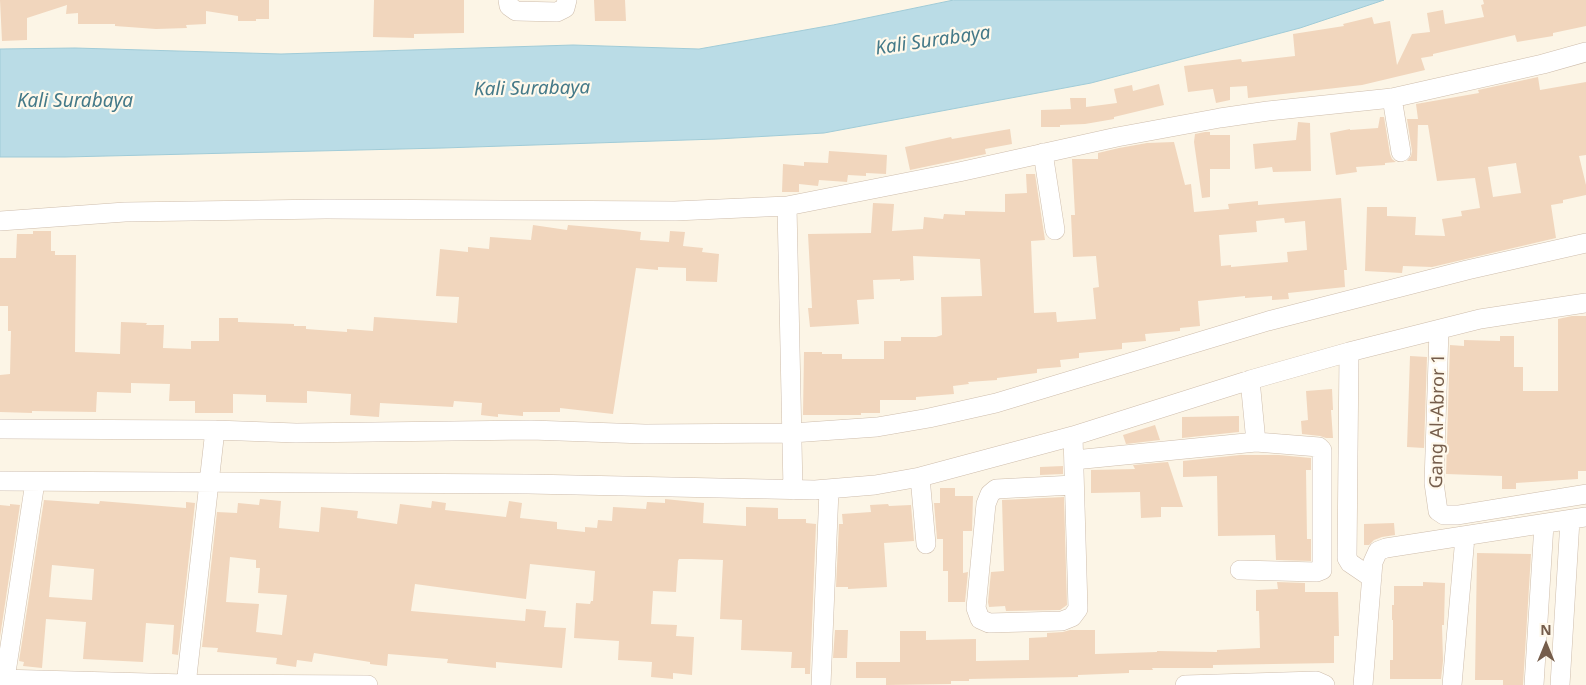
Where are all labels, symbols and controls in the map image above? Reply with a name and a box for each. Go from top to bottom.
water label: Kali Surabaya [874,22,992,60]
water label: Kali Surabaya [474,77,590,101]
water label: Kali Surabaya [17,91,133,113]
street label: Gang Al-Abror 1 [1426,353,1450,489]
north arrow [1521,620,1571,670]
text: N [1540,620,1552,639]

